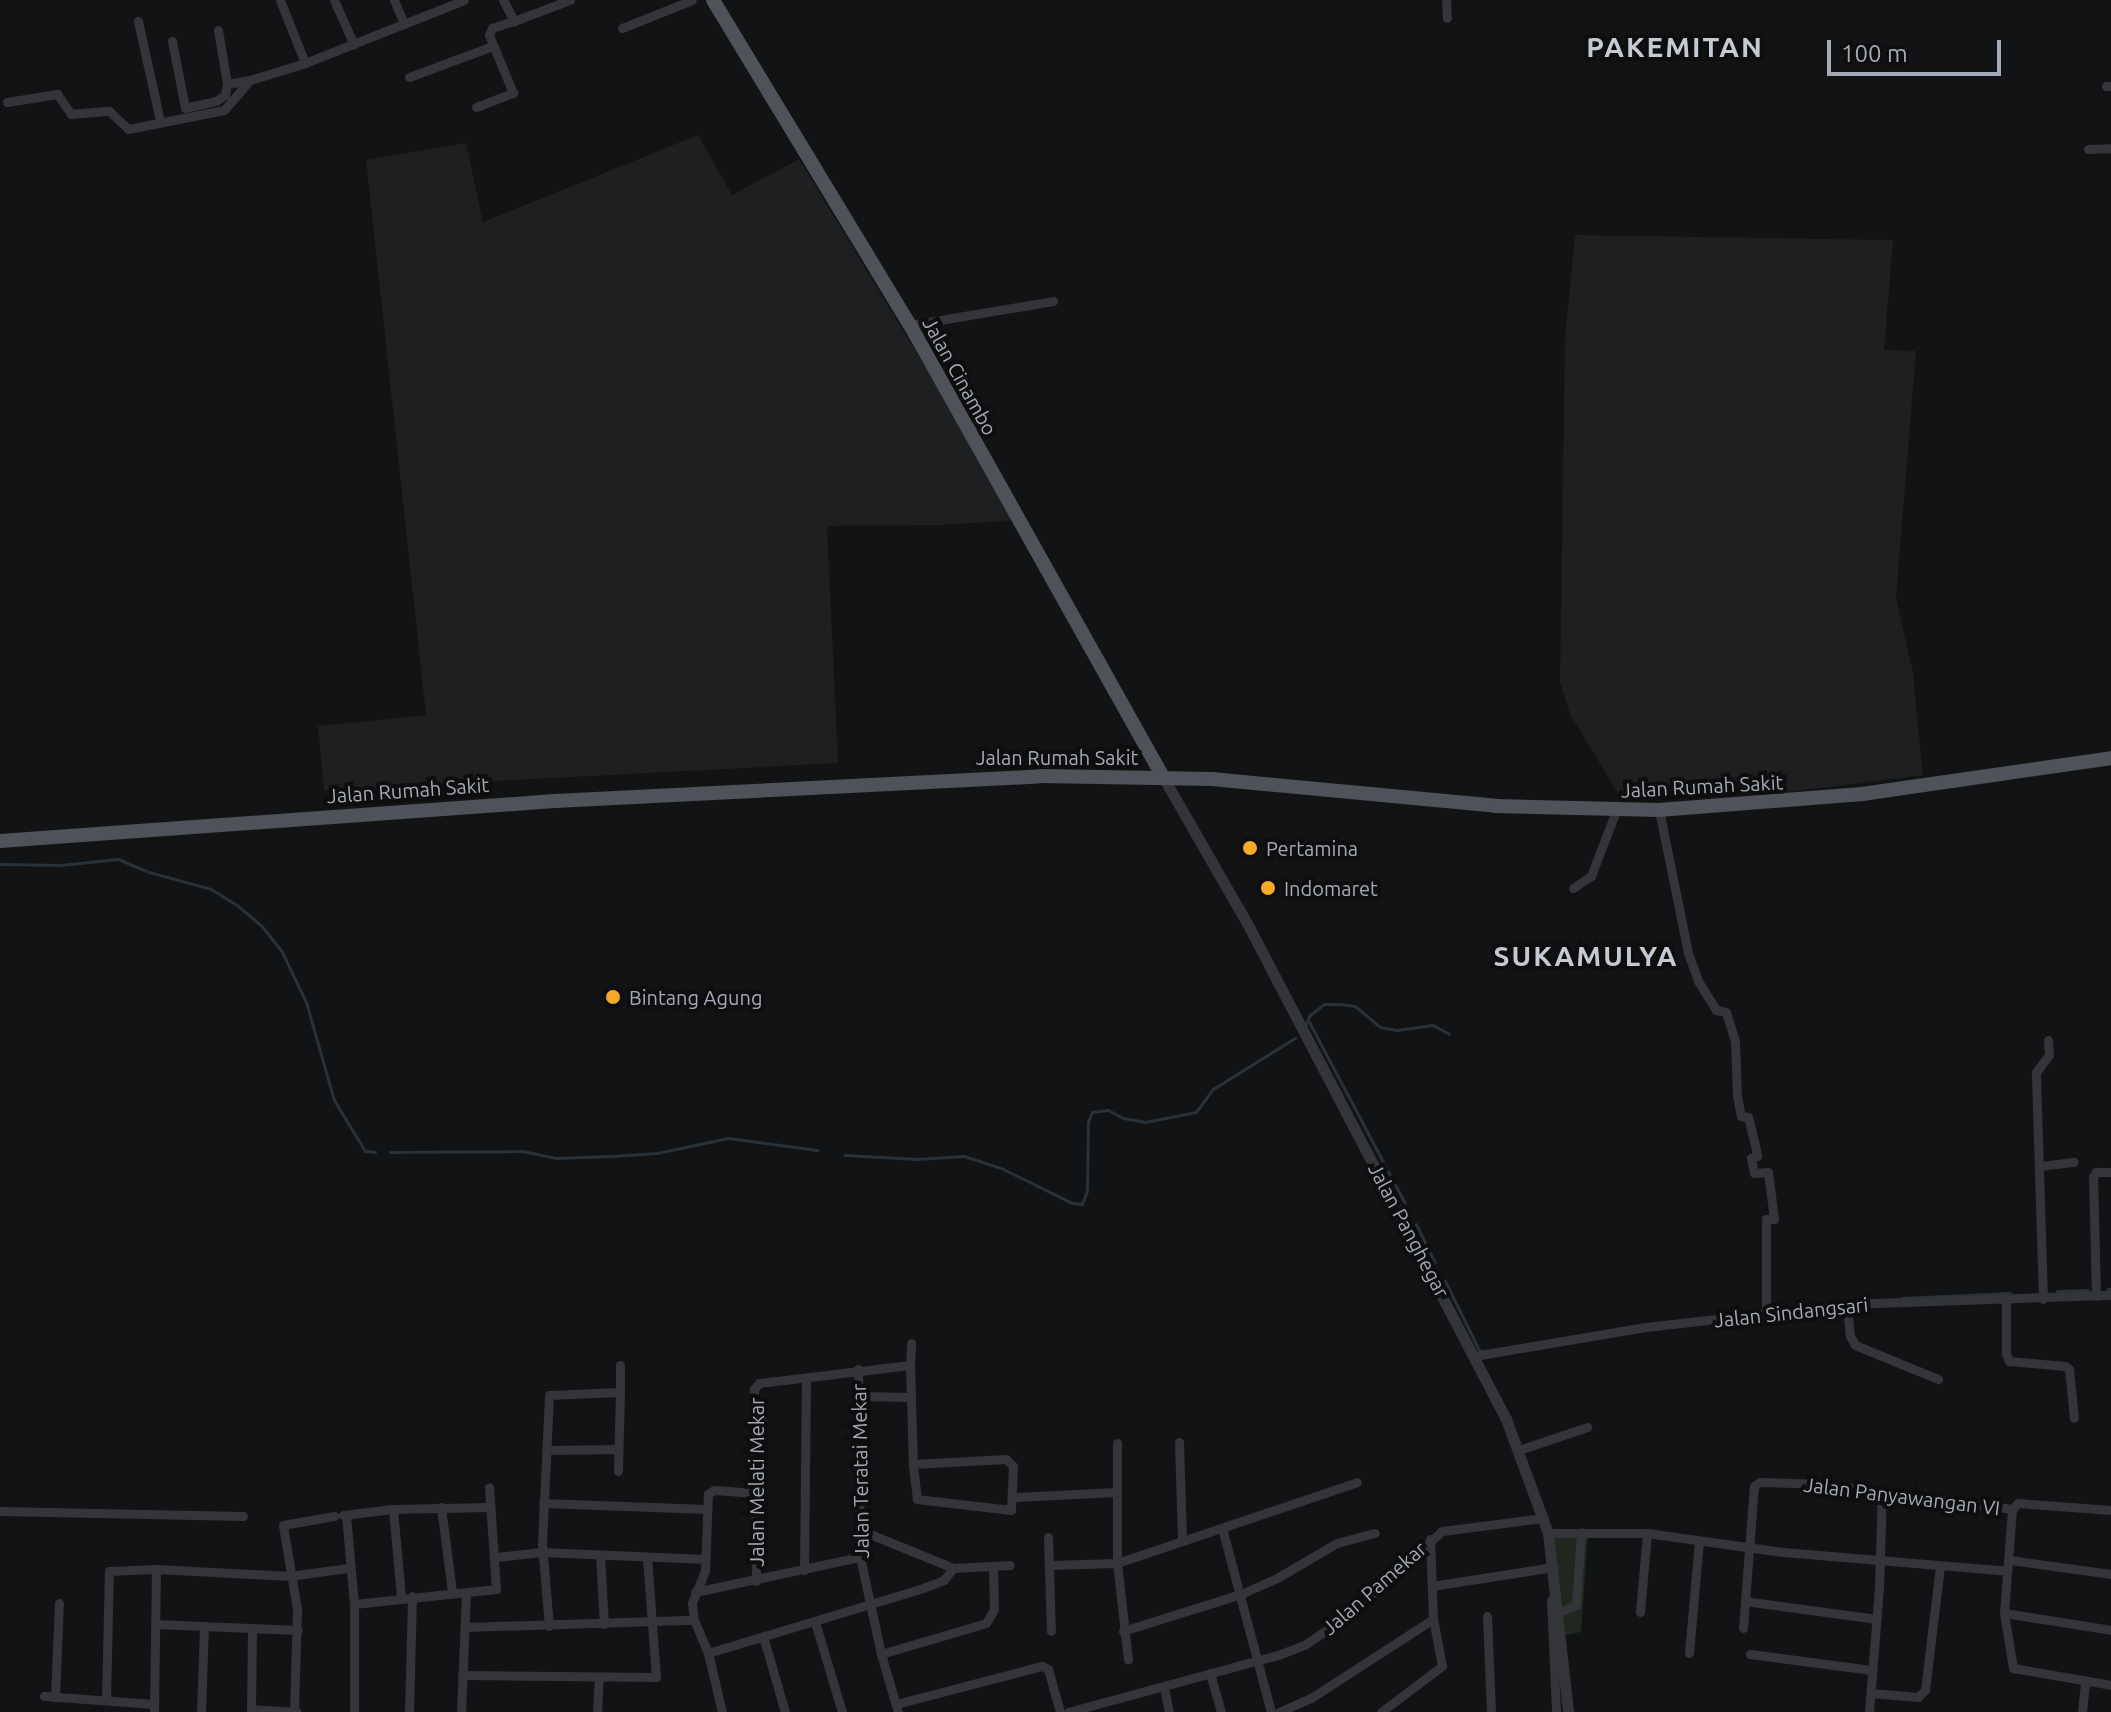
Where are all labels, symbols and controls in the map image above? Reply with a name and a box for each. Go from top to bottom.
scale bar [1831,24,2005,74]
district label: PAKEMITAN [1586,30,1764,64]
text: 100 m [1841,40,1908,67]
street label: Jalan Cinambo [918,313,1002,439]
street label: Jalan Rumah Sakit [976,745,1138,769]
street label: Jalan Rumah Sakit [1620,770,1784,802]
street label: Jalan Rumah Sakit [326,772,490,808]
place label: Pertamina [1266,836,1358,860]
marker: Pertamina [1241,839,1259,857]
place label: Indomaret [1284,876,1378,900]
marker: Indomaret [1259,879,1277,897]
district label: SUKAMULYA [1494,939,1678,973]
place label: Bintang Agung [629,985,762,1009]
marker: Bintang Agung [604,988,622,1006]
street label: Jalan Panghegar [1364,1159,1454,1301]
street label: Jalan Sindangsari [1713,1292,1869,1332]
street label: Jalan Teratai Mekar [846,1383,874,1559]
street label: Jalan Melati Mekar [744,1397,768,1567]
street label: Jalan Panyawangan VI [1802,1472,2002,1520]
street label: Jalan Pamekar [1317,1536,1431,1640]

